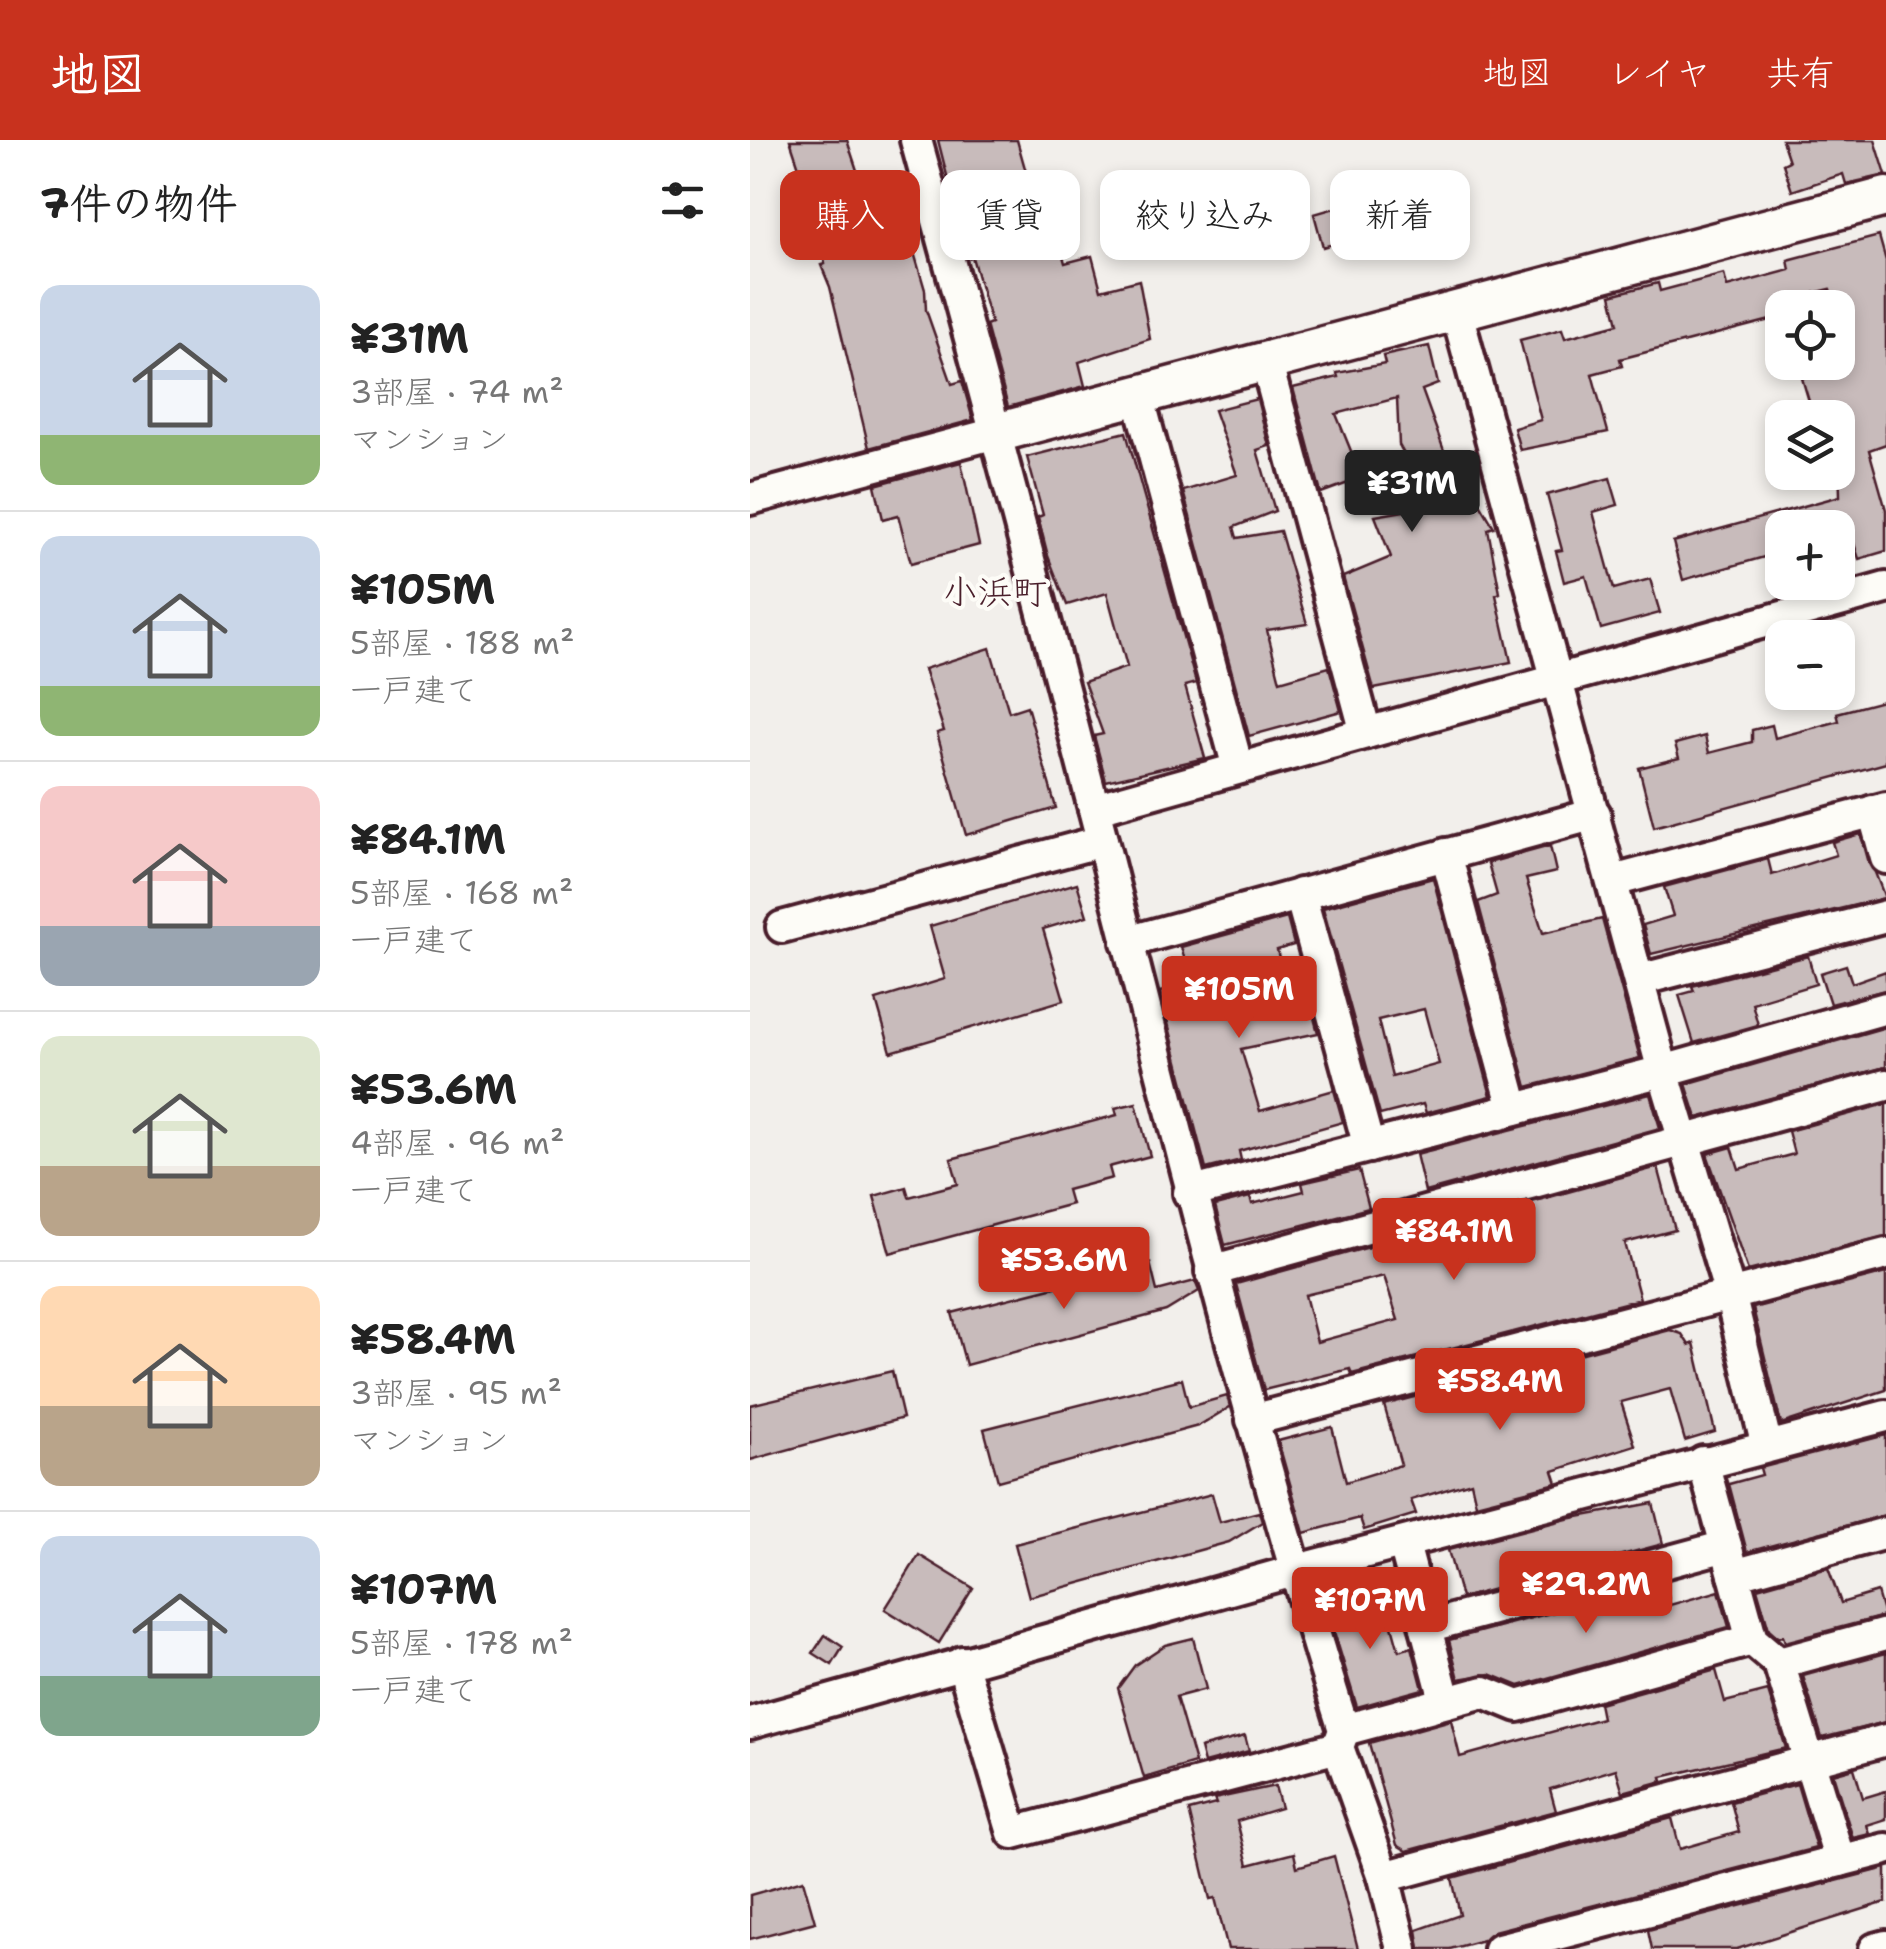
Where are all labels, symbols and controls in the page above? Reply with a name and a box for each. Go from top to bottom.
text: 地図 [50,42,146,106]
text: 地図 [1482,49,1552,96]
text: レイヤ [1607,49,1711,96]
text: 共有 [1766,49,1836,96]
chip: 購入 [780,170,920,260]
chip: 賃貸 [940,170,1080,260]
chip: 絞り込み [1100,170,1310,260]
chip: 新着 [1330,170,1470,260]
icon: filters [655,173,710,228]
text: 7件の物件 [40,175,237,231]
map controls [1765,290,1855,710]
button: locate [1765,290,1855,380]
text: ¥31M [350,310,469,366]
icon: home [120,325,240,445]
text: 3部屋 · 74 m² [350,370,564,413]
button: layers [1765,400,1855,490]
text: マンション [350,417,509,460]
pin: ¥31M [1353,450,1471,535]
text: ¥31M [1367,461,1457,504]
button: + [1765,510,1855,600]
text: ¥105M [350,561,495,617]
district label: 小浜町 [942,568,1048,615]
icon: home [120,576,240,696]
button: − [1765,620,1855,710]
text: 5部屋 · 188 m² [350,621,575,664]
text: 一戸建て [350,668,478,711]
text: ¥84.1M [350,811,506,867]
icon: home [120,826,240,946]
text: 5部屋 · 168 m² [350,871,573,914]
text: 一戸建て [350,918,478,961]
pin: ¥105M [1169,956,1309,1041]
text: ¥105M [1184,967,1294,1010]
text: ¥53.6M [350,1061,517,1117]
icon: home [120,1076,240,1196]
text: 4部屋 · 96 m² [350,1121,565,1164]
text: 一戸建て [350,1168,478,1211]
pin: ¥84.1M [1373,1198,1535,1283]
text: ¥84.1M [1395,1209,1513,1252]
pin: ¥53.6M [983,1227,1145,1312]
text: ¥53.6M [1000,1238,1128,1281]
text: ¥58.4M [350,1311,516,1367]
icon: home [120,1326,240,1446]
pin: ¥58.4M [1419,1348,1581,1433]
text: ¥58.4M [1437,1359,1563,1402]
text: 3部屋 · 95 m² [350,1371,562,1414]
text: マンション [350,1418,509,1461]
pin: ¥29.2M [1505,1551,1667,1636]
text: ¥107M [350,1561,497,1617]
text: ¥29.2M [1521,1562,1651,1605]
pin: ¥107M [1300,1567,1440,1652]
icon: home [120,1576,240,1696]
text: ¥107M [1314,1578,1426,1621]
text: 5部屋 · 178 m² [350,1621,573,1664]
text: 一戸建て [350,1668,478,1711]

